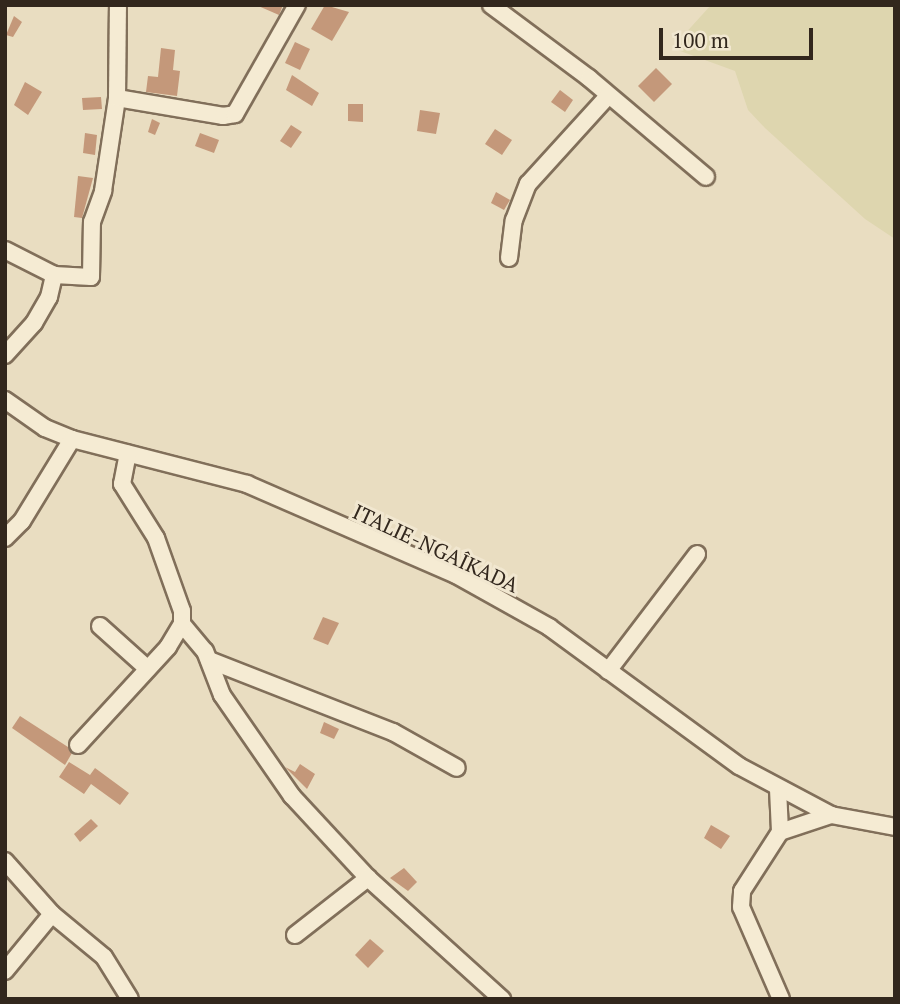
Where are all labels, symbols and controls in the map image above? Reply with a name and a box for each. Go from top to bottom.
scale bar [662,14,816,58]
text: 100 m [672,26,729,54]
street label: ITALIE-NGAÎKADA [349,499,523,597]

